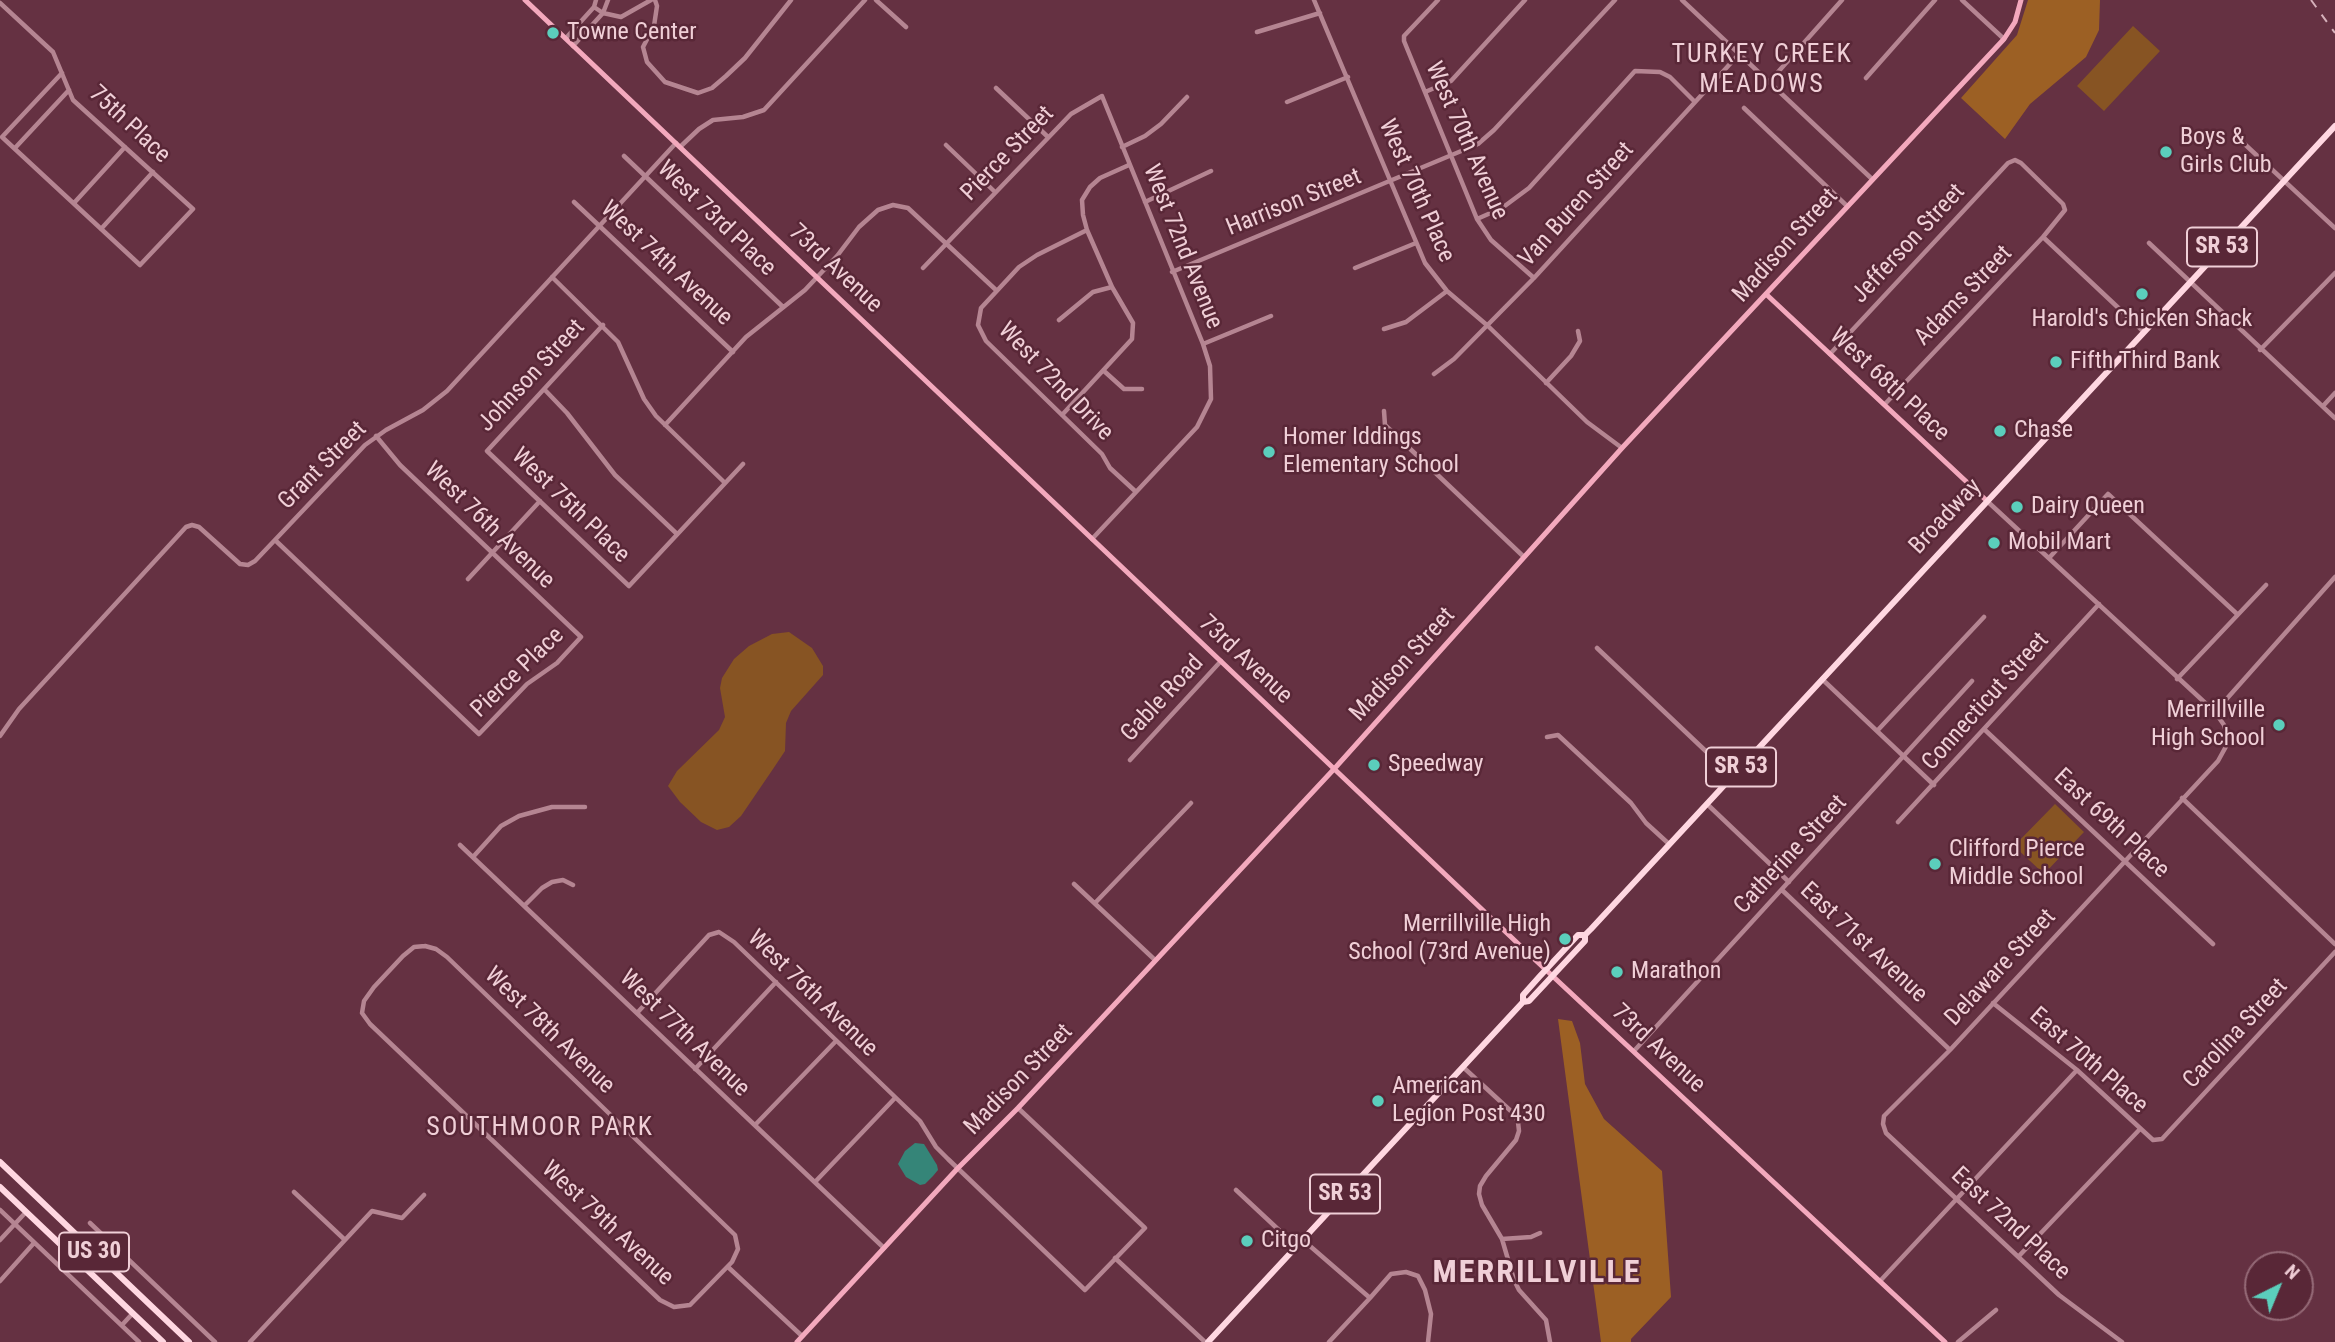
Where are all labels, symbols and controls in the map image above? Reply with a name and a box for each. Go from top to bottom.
place label: Towne Center [567,19,697,47]
marker: Towne Center [545,25,561,41]
district label: TURKEY CREEK MEADOWS [1673,39,1851,100]
street label: West 70th Avenue [1418,58,1514,224]
street label: 75th Place [82,80,176,170]
street label: Pierce Street [956,100,1060,208]
street label: West 70th Place [1372,115,1460,267]
place label: Boys & Girls Club [2180,124,2272,180]
street label: Van Buren Street [1513,137,1641,273]
marker: Boys & Girls Club [2158,144,2174,160]
street label: West 73rd Place [651,155,781,283]
street label: West 72nd Avenue [1136,161,1228,333]
street label: Harrison Street [1222,163,1366,243]
street label: Jefferson Street [1846,178,1972,310]
street label: Madison Street [1727,183,1845,309]
street label: West 74th Avenue [594,196,738,332]
street label: 73rd Avenue [782,218,888,320]
road number: SR 53 [2187,228,2257,266]
street label: Adams Street [1909,240,2019,352]
marker: Harold's Chicken Shack [2134,286,2150,302]
place label: Harold's Chicken Shack [2032,306,2252,334]
street label: Johnson Street [473,314,591,438]
street label: West 72nd Drive [991,317,1119,447]
street label: West 68th Place [1823,322,1955,448]
place label: Fifth Third Bank [2070,348,2220,376]
marker: Fifth Third Bank [2048,354,2064,370]
street label: Grant Street [273,416,373,516]
place label: Chase [2014,417,2073,445]
marker: Chase [1992,423,2008,439]
place label: Homer Iddings Elementary School [1283,424,1459,480]
street label: West 75th Place [505,442,635,570]
marker: Homer Iddings Elementary School [1261,444,1277,460]
street label: West 76th Avenue [418,457,560,595]
street label: Broadway [1904,473,1988,561]
place label: Dairy Queen [2031,493,2145,521]
marker: Dairy Queen [2009,499,2025,515]
place label: Mobil Mart [2008,529,2111,557]
marker: Mobil Mart [1986,535,2002,551]
street label: Madison Street [1344,602,1462,728]
street label: 73rd Avenue [1192,609,1298,711]
street label: Pierce Place [466,622,570,724]
street label: Connecticut Street [1917,627,2055,777]
street label: Gable Road [1116,650,1210,748]
place label: Merrillville High School [2151,697,2265,753]
marker: Merrillville High School [2271,717,2287,733]
road number: SR 53 [1706,748,1776,786]
place label: Speedway [1388,751,1484,779]
marker: Speedway [1366,757,1382,773]
street label: East 69th Place [2047,763,2175,885]
street label: Catherine Street [1728,789,1854,921]
place label: Clifford Pierce Middle School [1949,836,2085,892]
marker: Clifford Pierce Middle School [1927,856,1943,872]
street label: East 71st Avenue [1793,877,1933,1009]
street label: Delaware Street [1940,904,2062,1032]
place label: Merrillville High School (73rd Avenue) [1348,911,1551,967]
street label: West 76th Avenue [741,925,883,1063]
marker: Merrillville High School (73rd Avenue) [1557,931,1573,947]
place label: Marathon [1631,958,1721,986]
street label: West 78th Avenue [478,962,620,1100]
marker: Marathon [1609,964,1625,980]
street label: West 77th Avenue [613,965,755,1103]
street label: Carolina Street [2178,973,2294,1095]
street label: 73rd Avenue [1605,998,1711,1100]
street label: East 70th Place [2023,1002,2153,1120]
street label: Madison Street [959,1018,1079,1142]
place label: American Legion Post 430 [1392,1073,1545,1129]
marker: American Legion Post 430 [1370,1093,1386,1109]
district label: SOUTHMOOR PARK [428,1112,652,1144]
street label: West 79th Avenue [535,1156,679,1292]
street label: East 72nd Place [1944,1162,2076,1286]
road number: SR 53 [1310,1175,1380,1214]
place label: Citgo [1261,1227,1311,1255]
road number: US 30 [59,1232,129,1272]
marker: Citgo [1239,1233,1255,1249]
north arrow [2244,1251,2314,1321]
district label: MERRILLVILLE [1434,1255,1640,1293]
text: N [2280,1259,2304,1284]

